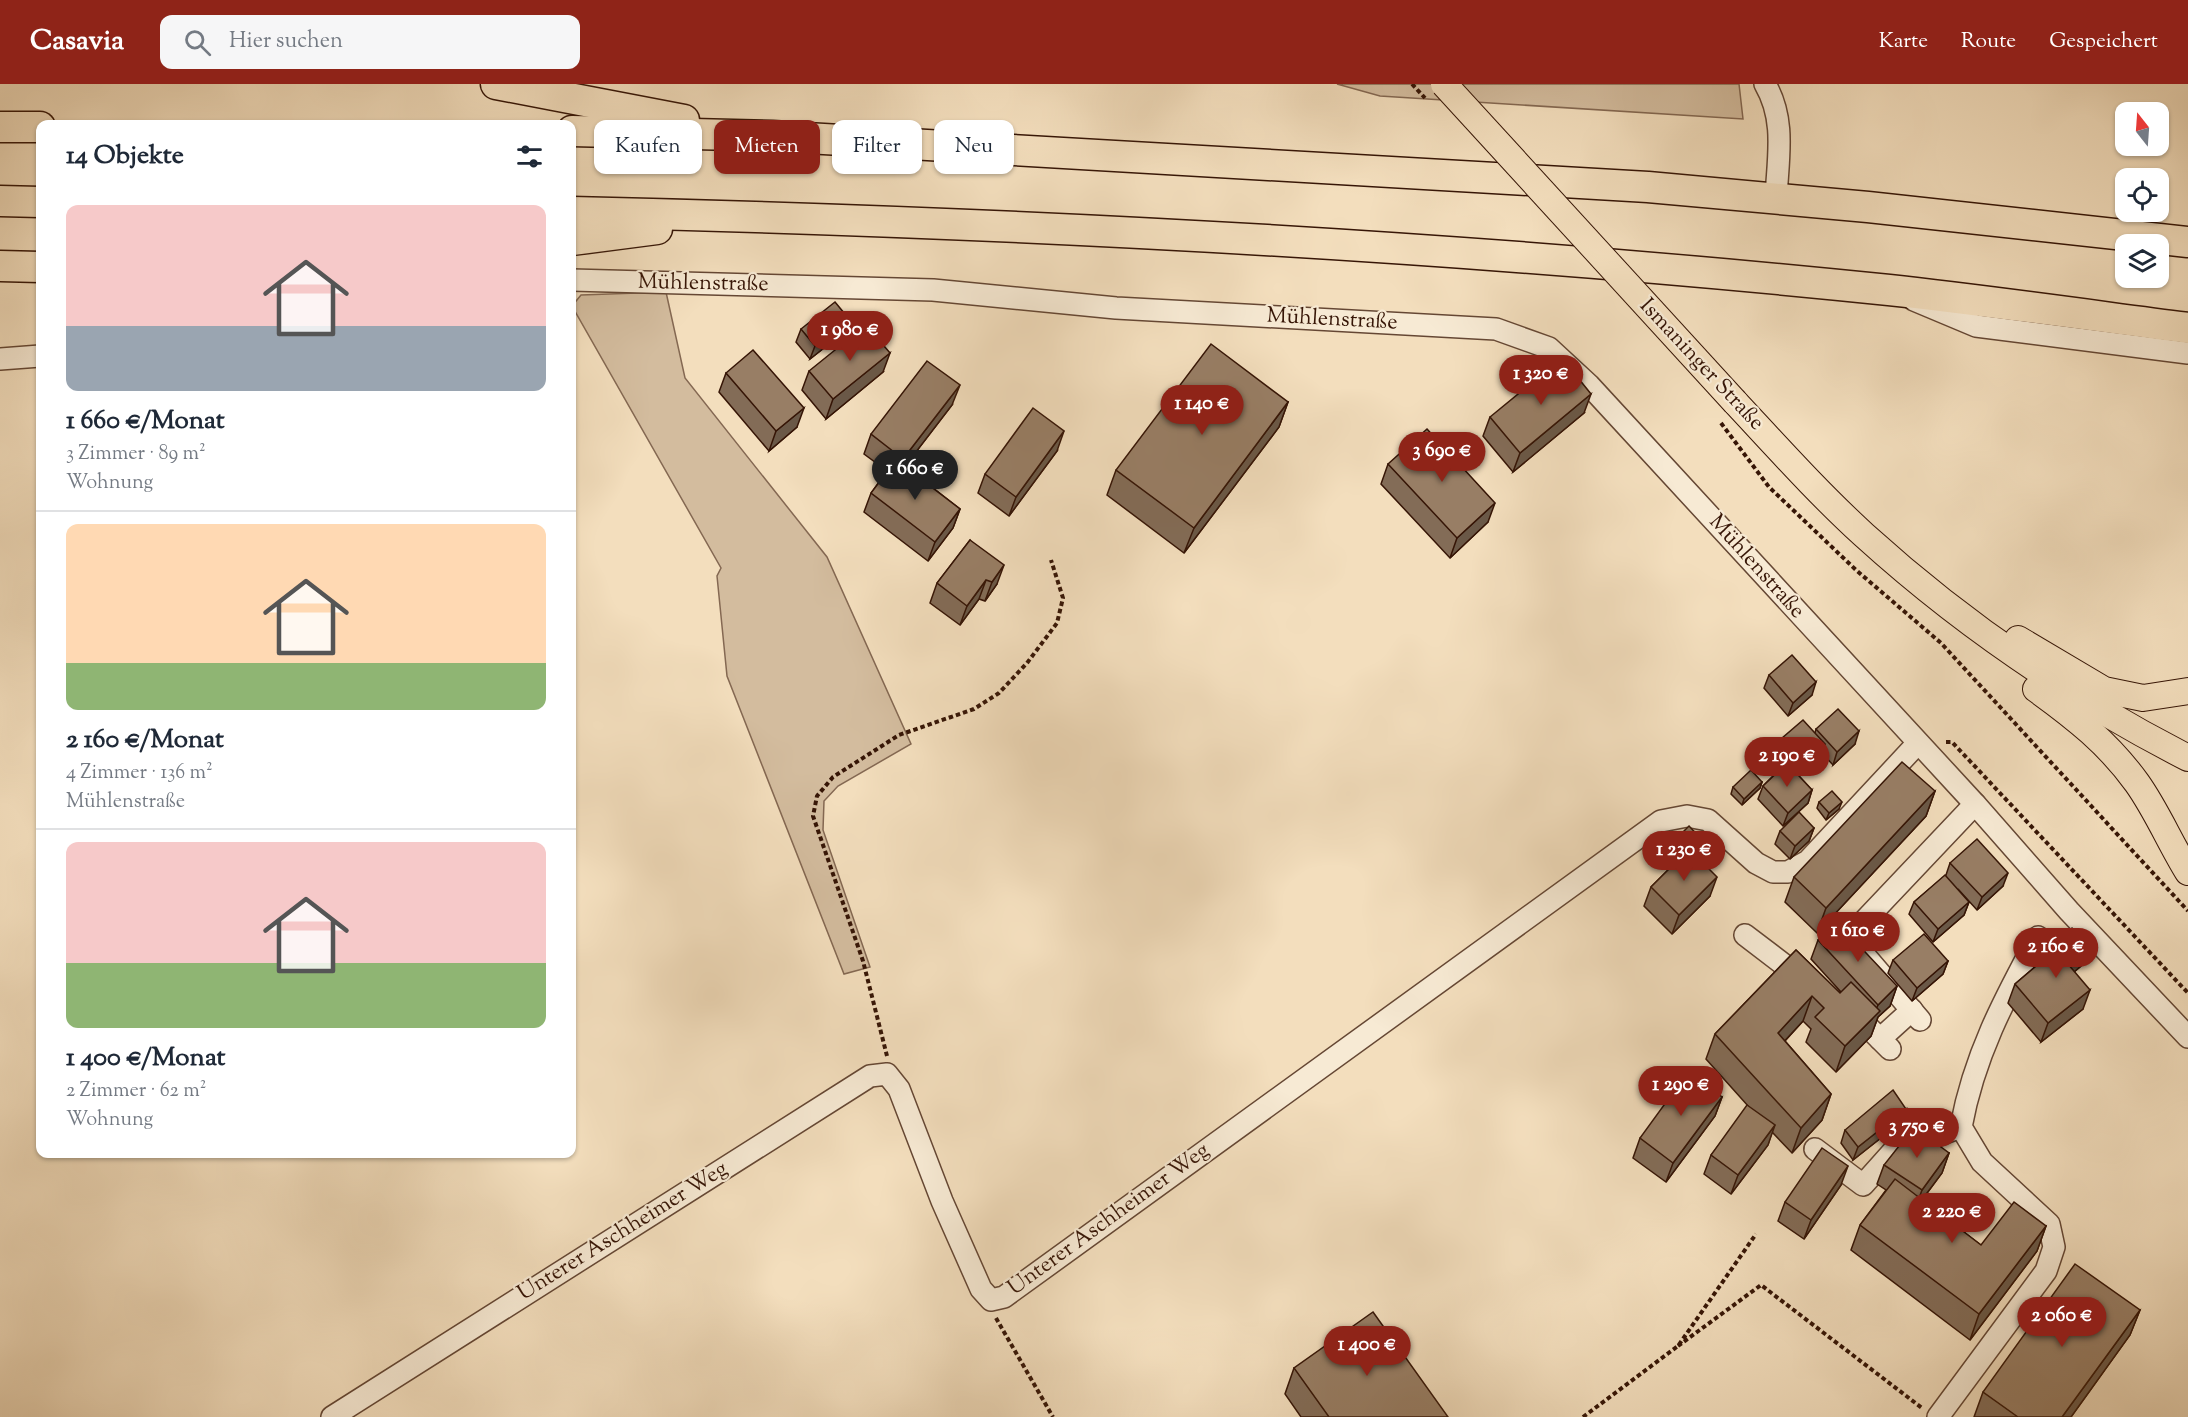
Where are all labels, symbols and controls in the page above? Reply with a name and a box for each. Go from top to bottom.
search box [160,15,580,69]
text: Casavia [30,22,124,62]
icon: search [181,26,214,59]
text: Hier suchen [229,26,343,58]
text: Karte [1879,27,1928,57]
text: Route [1961,27,2016,57]
text: Gespeichert [2049,27,2158,57]
north arrow [2115,102,2169,156]
map controls [2115,102,2169,288]
chip: Kaufen [594,120,702,174]
chip: Mieten [714,120,820,174]
chip: Filter [832,120,922,174]
chip: Neu [934,120,1014,174]
text: 14 Objekte [66,138,184,175]
icon: filters [513,140,546,173]
button: locate [2115,168,2169,222]
button: layers [2115,234,2169,288]
icon: home [252,244,360,352]
street label: Mühlenstraße [637,267,769,301]
street label: Ismaninger Straße [1631,292,1771,438]
street label: Mühlenstraße [1266,301,1398,339]
pin: 1 980 € [795,311,905,362]
text: 1 980 € [821,316,879,345]
pin: 1 320 € [1486,355,1596,406]
text: 1 320 € [1513,360,1569,389]
pin: 1 140 € [1147,385,1257,436]
text: 1 140 € [1175,390,1229,419]
text: 1 660 €/Monat [66,403,225,440]
pin: 3 690 € [1387,432,1497,483]
text: 3 690 € [1412,437,1472,466]
text: 3 Zimmer · 89 m² [66,440,206,469]
pin: 1 660 € [860,450,970,501]
text: 1 660 € [886,455,944,484]
text: Wohnung [66,469,153,498]
street label: Mühlenstraße [1700,508,1812,626]
icon: home [252,563,360,671]
text: 2 160 €/Monat [66,722,224,759]
pin: 2 190 € [1732,737,1842,788]
text: 2 190 € [1758,742,1816,771]
text: 4 Zimmer · 136 m² [66,759,213,788]
text: Mühlenstraße [66,788,185,817]
pin: 1 230 € [1629,831,1739,882]
text: 1 230 € [1656,836,1712,865]
icon: home [252,881,360,989]
pin: 1 610 € [1803,912,1913,963]
text: 1 610 € [1831,917,1885,946]
pin: 2 160 € [2001,928,2111,979]
text: 2 160 € [2027,933,2085,962]
text: 1 400 €/Monat [66,1040,226,1077]
pin: 1 290 € [1626,1066,1736,1117]
text: 1 290 € [1652,1071,1710,1100]
text: 2 Zimmer · 62 m² [66,1077,206,1106]
text: Wohnung [66,1106,153,1135]
pin: 3 750 € [1862,1108,1972,1159]
text: 3 750 € [1889,1113,1945,1142]
street label: Unterer Aschheimer Weg [1001,1136,1217,1304]
street label: Unterer Aschheimer Weg [512,1154,735,1310]
pin: 2 220 € [1897,1193,2007,1244]
text: 2 220 € [1922,1198,1982,1227]
pin: 2 060 € [2007,1297,2117,1348]
text: 2 060 € [2031,1302,2093,1331]
pin: 1 400 € [1312,1326,1422,1377]
text: 1 400 € [1338,1331,1396,1360]

